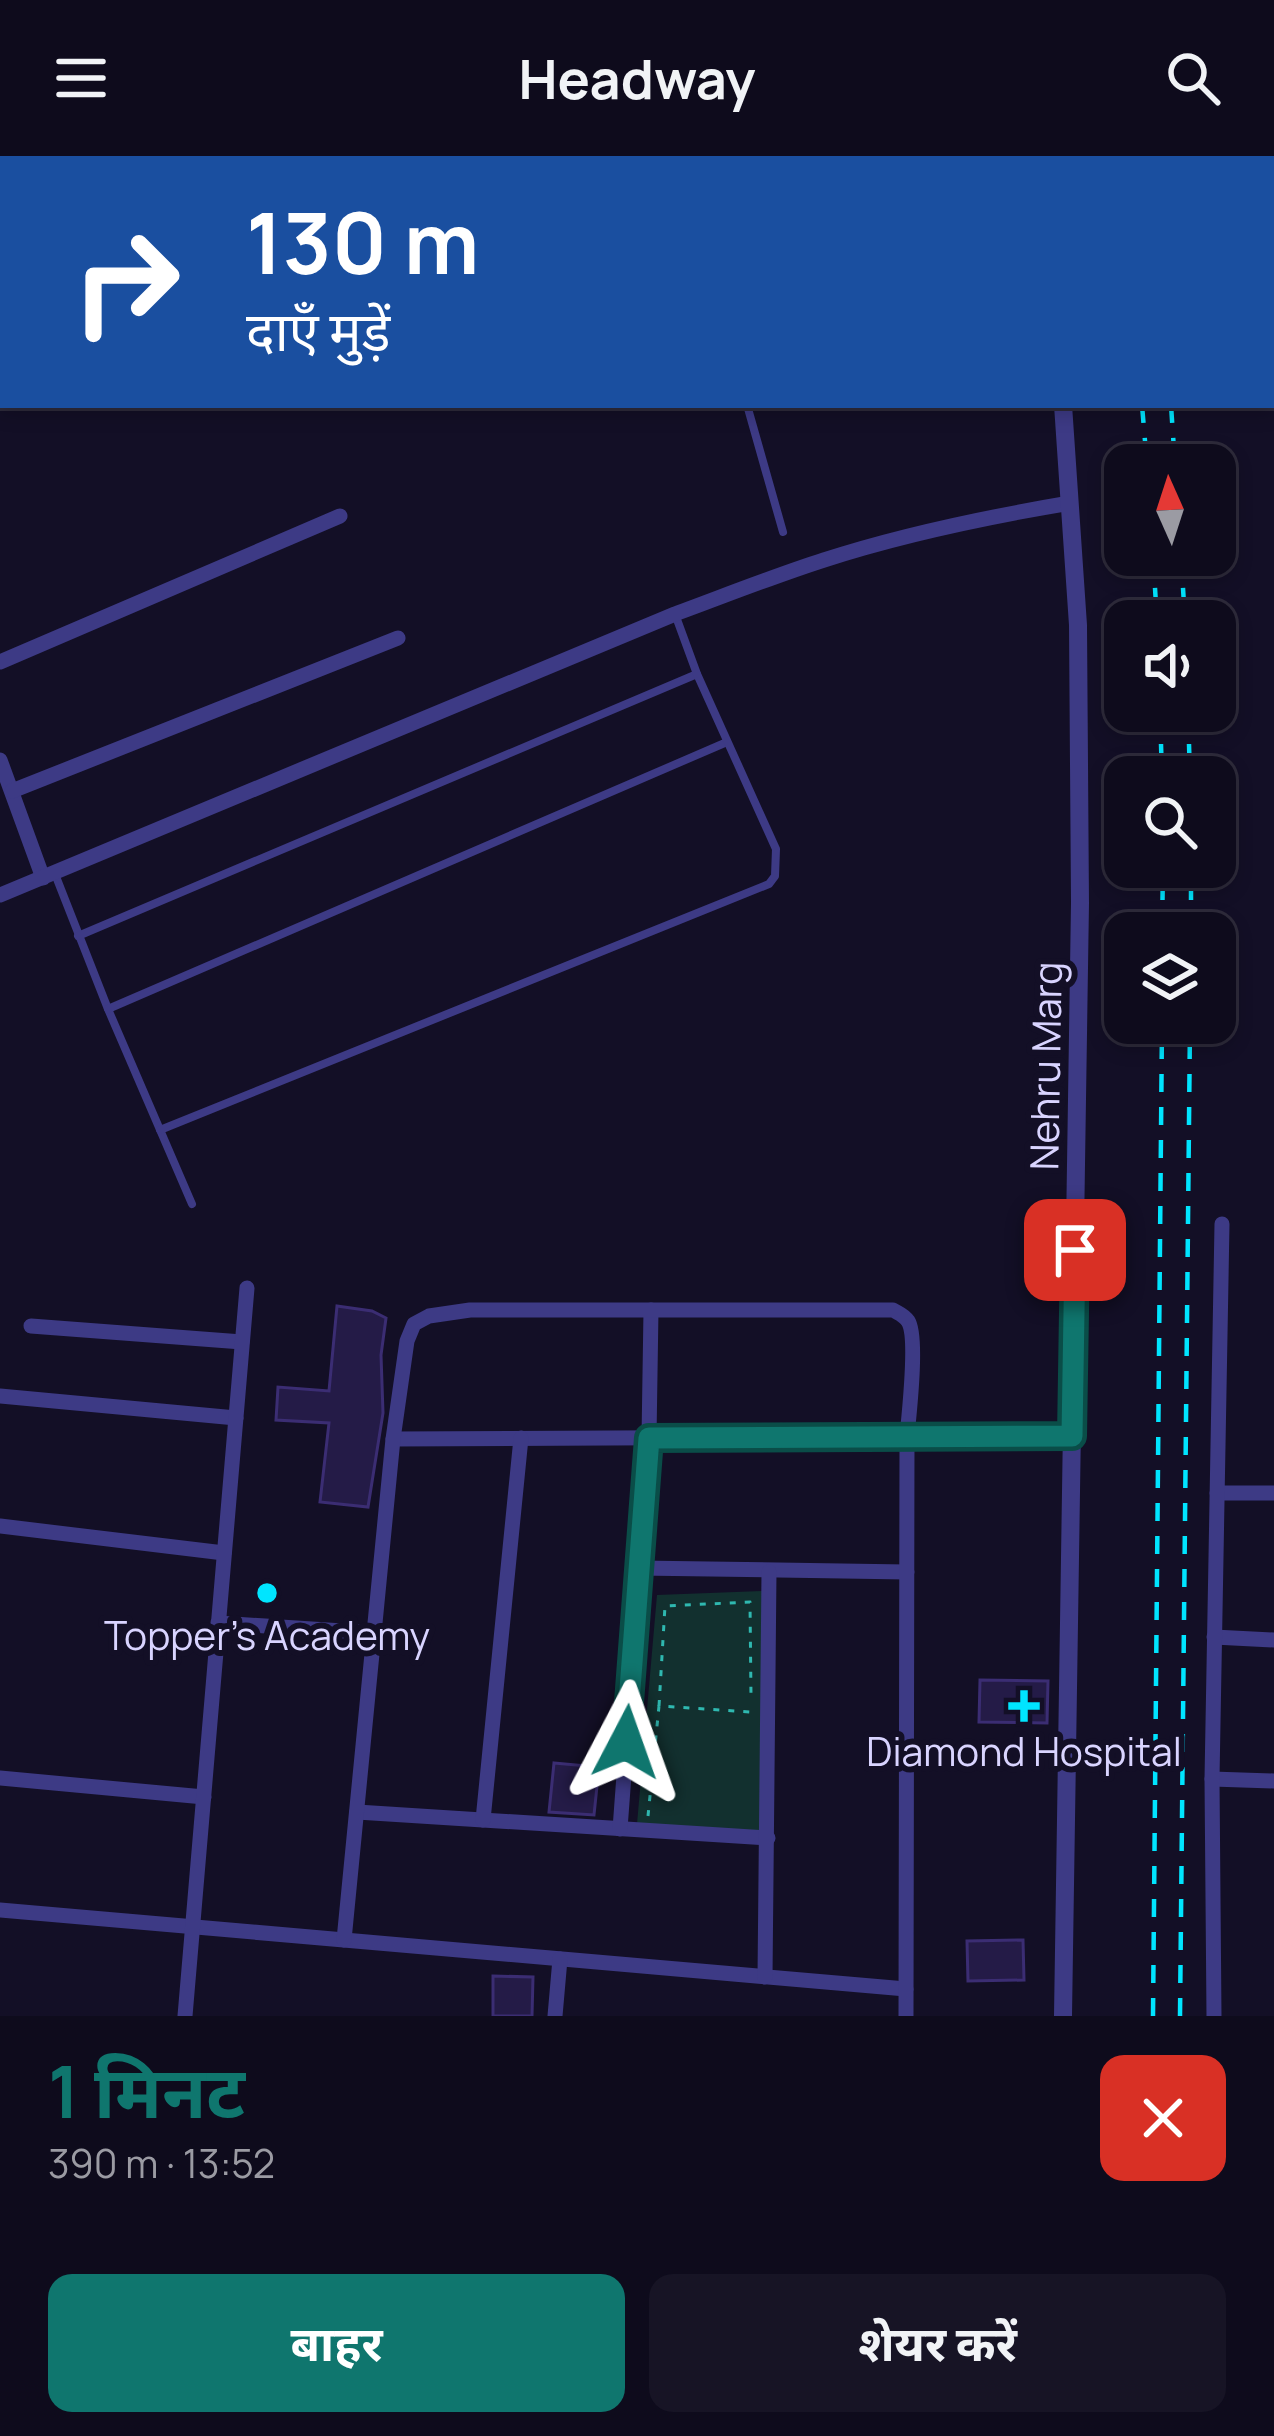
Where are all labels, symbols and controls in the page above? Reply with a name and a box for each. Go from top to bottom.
text: Headway [519,41,755,115]
icon: menu [48,45,114,111]
icon: search [1160,45,1226,111]
text: 130 m [246,184,479,299]
icon: right [48,204,204,360]
text: दाएँ मुड़ें [246,293,391,367]
north arrow [1104,444,1236,576]
map controls [1104,444,1236,1044]
button: sound [1104,600,1236,732]
button: search [1104,756,1236,888]
button: layers [1104,912,1236,1044]
street label: Nehru Marg [1016,961,1074,1171]
pin [1024,1199,1126,1301]
icon: arrive [1042,1217,1108,1283]
marker: Topper's Academy [254,1580,280,1606]
place label: Topper's Academy [104,1608,430,1662]
position arrow [563,1679,689,1805]
marker: Diamond Hospital [1008,1690,1040,1722]
place label: Diamond Hospital [866,1724,1182,1778]
text: 1 मिनट [48,2041,245,2140]
button: close [1100,2055,1226,2181]
text: 390 m · 13:52 [48,2136,275,2190]
button: बाहर [48,2274,625,2412]
button: शेयर करें [649,2274,1226,2412]

